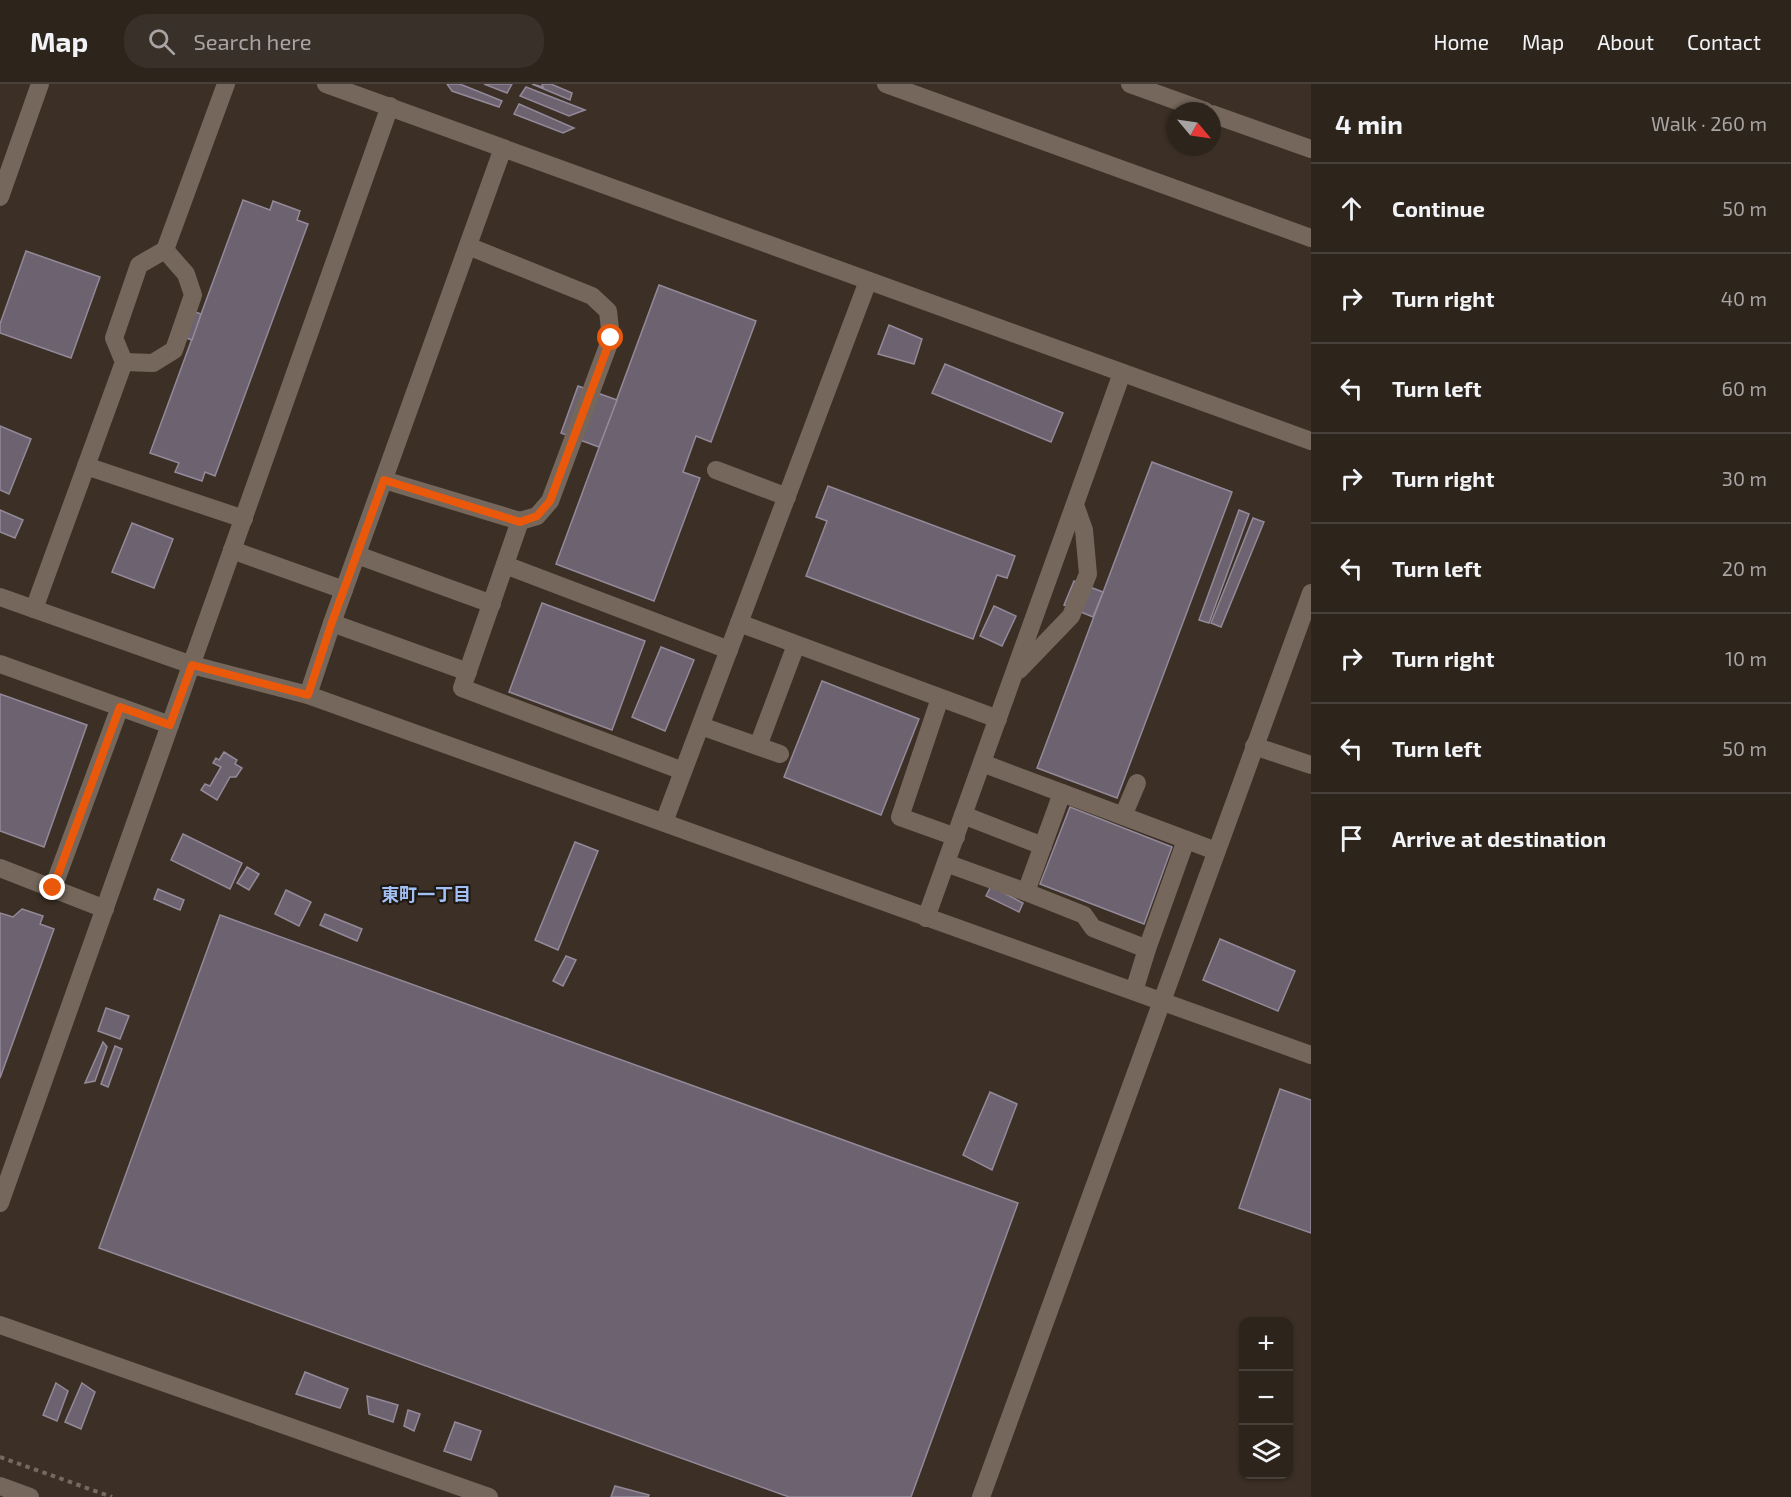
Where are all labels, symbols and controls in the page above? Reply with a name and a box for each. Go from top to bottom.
search box [124,14,544,68]
text: Map [30,24,88,58]
icon: search [145,25,178,58]
text: Search here [193,28,312,54]
text: Home [1433,29,1489,54]
text: Map [1522,29,1564,54]
text: About [1597,29,1654,54]
text: Contact [1687,29,1761,54]
north arrow [1167,102,1221,156]
text: 4 min [1335,108,1403,139]
text: Walk · 260 m [1651,111,1767,135]
icon: ahead [1335,192,1368,225]
text: Continue [1392,195,1485,221]
text: 50 m [1722,196,1767,220]
icon: right [1335,282,1368,315]
text: Turn right [1392,285,1494,311]
text: 40 m [1721,286,1767,310]
route start [597,324,623,350]
icon: left [1335,372,1368,405]
text: Turn left [1392,375,1481,401]
text: 60 m [1722,376,1767,400]
icon: right [1335,462,1368,495]
text: Turn right [1392,465,1494,491]
text: 30 m [1722,466,1767,490]
icon: left [1335,552,1368,585]
text: Turn left [1392,555,1481,581]
text: 20 m [1722,556,1767,580]
icon: right [1335,642,1368,675]
text: Turn right [1392,645,1494,671]
text: 10 m [1725,646,1767,670]
icon: left [1335,732,1368,765]
text: Turn left [1392,735,1481,761]
text: 50 m [1722,736,1767,760]
icon: arrive [1335,822,1368,855]
text: Arrive at destination [1392,825,1606,851]
route end [39,874,65,900]
district label: 東町一丁目 [381,883,471,905]
map controls [1239,1317,1293,1479]
button: + [1239,1317,1293,1371]
button: − [1239,1371,1293,1425]
button: layers [1239,1425,1293,1479]

